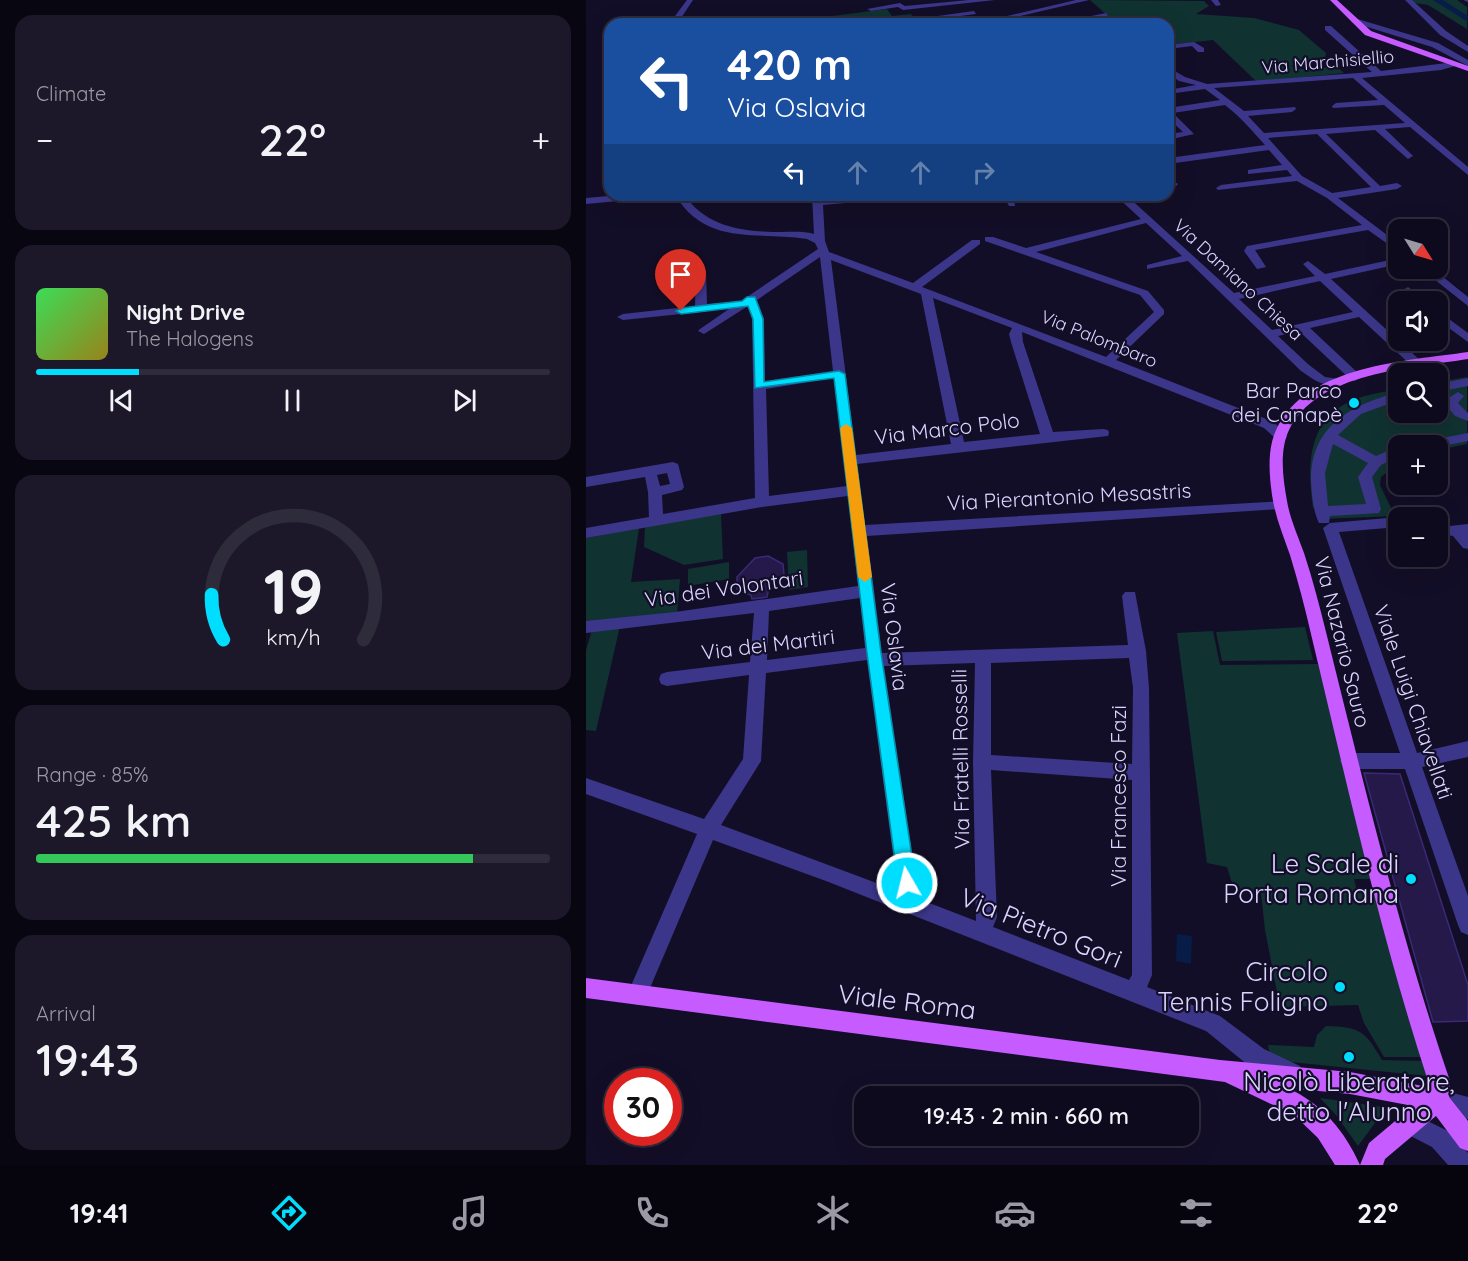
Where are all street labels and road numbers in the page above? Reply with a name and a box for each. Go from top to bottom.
street label: Via Marchisiellio [1261,44,1395,79]
street label: Via Damiano Chiesa [1169,214,1308,345]
street label: Via Palombaro [1038,305,1161,372]
street label: Via Marco Polo [873,406,1021,450]
street label: Via Pierantonio Mesastris [946,477,1192,515]
street label: Via Nazario Sauro [1309,554,1377,730]
street label: Via dei Volontari [643,564,805,612]
street label: Via Oslavia [875,581,915,692]
street label: Viale Luigi Chiavellati [1368,601,1459,802]
street label: Via dei Martiri [700,623,836,665]
street label: Via Fratelli Rosselli [945,669,975,849]
street label: Via Francesco Fazi [1105,705,1131,887]
street label: Via Pietro Gori [955,880,1127,975]
street label: Viale Roma [836,977,978,1026]

